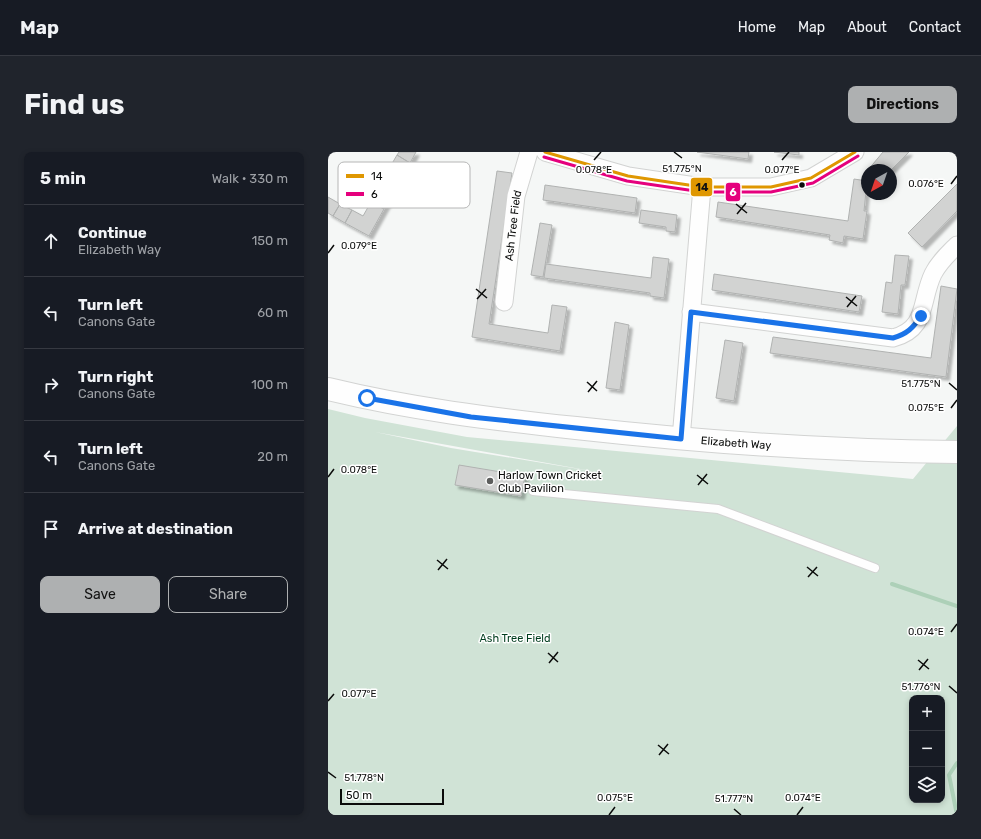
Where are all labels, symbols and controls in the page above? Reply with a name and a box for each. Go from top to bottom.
text: Map [20,16,59,39]
text: Home [738,19,776,36]
text: Map [798,19,825,36]
text: About [847,19,887,36]
text: Contact [909,19,961,36]
button: Directions [848,86,957,123]
text: Find us [24,88,124,121]
legend [338,162,470,208]
text: 51.775°N [662,163,702,175]
text: 0.078°E [576,164,612,176]
text: 0.077°E [764,164,800,176]
north arrow [861,164,897,200]
text: 5 min [40,168,86,188]
text: 14 [371,170,383,183]
text: Walk · 330 m [212,171,288,186]
line badge: 14 [690,177,713,197]
text: 0.076°E [908,178,944,190]
unlabelled marker [797,180,807,190]
text: 14 [696,181,709,194]
line badge: 6 [725,182,741,202]
text: 6 [729,186,737,199]
text: 6 [371,188,378,201]
street label: Ash Tree Field [502,188,524,262]
text: Continue [78,224,147,242]
icon: ahead [40,230,62,252]
text: 150 m [252,233,288,248]
text: 0.079°E [341,240,377,252]
text: Elizabeth Way [78,242,161,257]
text: Turn left [78,296,143,314]
icon: left [40,302,62,324]
text: 60 m [257,305,288,320]
route end [912,307,930,325]
text: Canons Gate [78,314,155,329]
text: Turn right [78,368,153,386]
icon: right [40,374,62,396]
text: 100 m [251,377,288,392]
text: 51.775°N [901,378,941,390]
text: Canons Gate [78,386,155,401]
route start [358,389,376,407]
text: 0.075°E [908,402,944,414]
street label: Elizabeth Way [700,434,772,452]
text: Turn left [78,440,143,458]
icon: left [40,446,62,468]
text: 20 m [257,449,288,464]
text: Canons Gate [78,458,155,473]
text: 0.078°E [341,464,377,476]
place label: Harlow Town Cricket Club Pavilion [498,469,602,495]
marker: Harlow Town Cricket Club Pavilion [485,476,495,486]
icon: arrive [40,518,62,540]
text: Arrive at destination [78,520,233,538]
button: Save [40,576,160,613]
button: Share [168,576,288,613]
text: 0.074°E [908,626,944,638]
park label: Ash Tree Field [479,632,551,645]
text: 51.776°N [901,681,941,693]
text: 0.077°E [341,688,377,700]
map controls [909,695,945,803]
button: + [909,695,945,731]
button: − [909,731,945,767]
button: layers [909,767,945,803]
text: 51.778°N [344,772,384,784]
scale bar [340,787,444,806]
text: 50 m [346,789,372,802]
text: 0.075°E [597,792,633,804]
text: 0.074°E [785,792,821,804]
text: 51.777°N [715,793,753,805]

